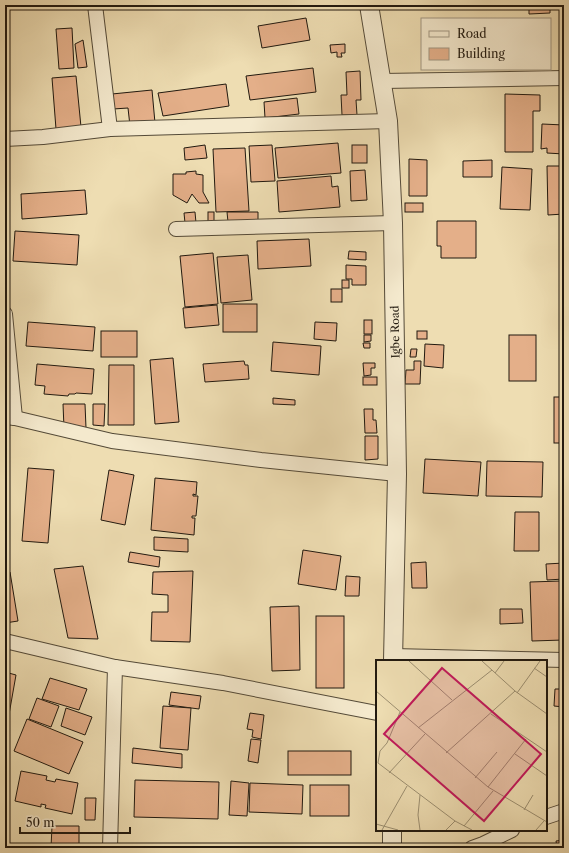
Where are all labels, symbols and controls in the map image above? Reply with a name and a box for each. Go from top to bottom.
legend [421,18,551,70]
text: Road [457,26,487,41]
text: Building [457,46,505,61]
street label: Igbe Road [388,305,402,358]
inset map [376,660,547,831]
scale bar [20,809,130,835]
text: 50 m [26,815,55,830]

